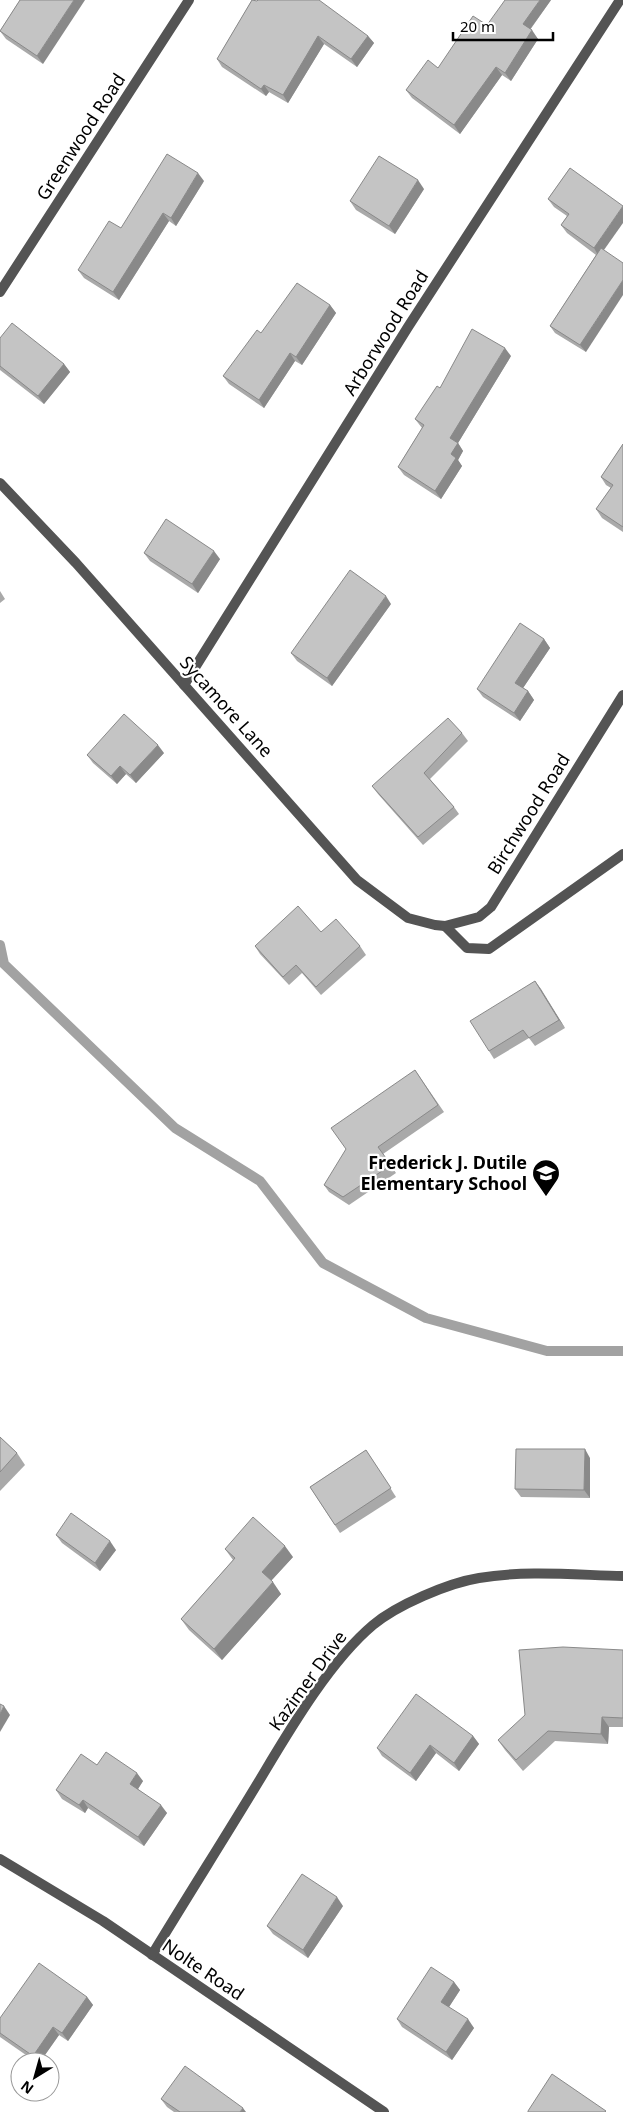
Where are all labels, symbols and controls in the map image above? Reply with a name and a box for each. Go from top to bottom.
scale bar [453,10,553,42]
text: 20 m [460,16,495,36]
street label: Greenwood Road [30,68,130,204]
street label: Arborwood Road [337,265,433,400]
street label: Sycamore Lane [175,651,279,762]
street label: Birchwood Road [481,749,575,878]
place label: Frederick J. Dutile Elementary School [360,1150,527,1195]
school or university icon: Frederick J. Dutile Elementary School [531,1158,561,1197]
street label: Kazimer Drive [263,1626,352,1735]
street label: Nolte Road [158,1933,249,2005]
north arrow [10,2052,60,2102]
text: N [17,2077,37,2099]

